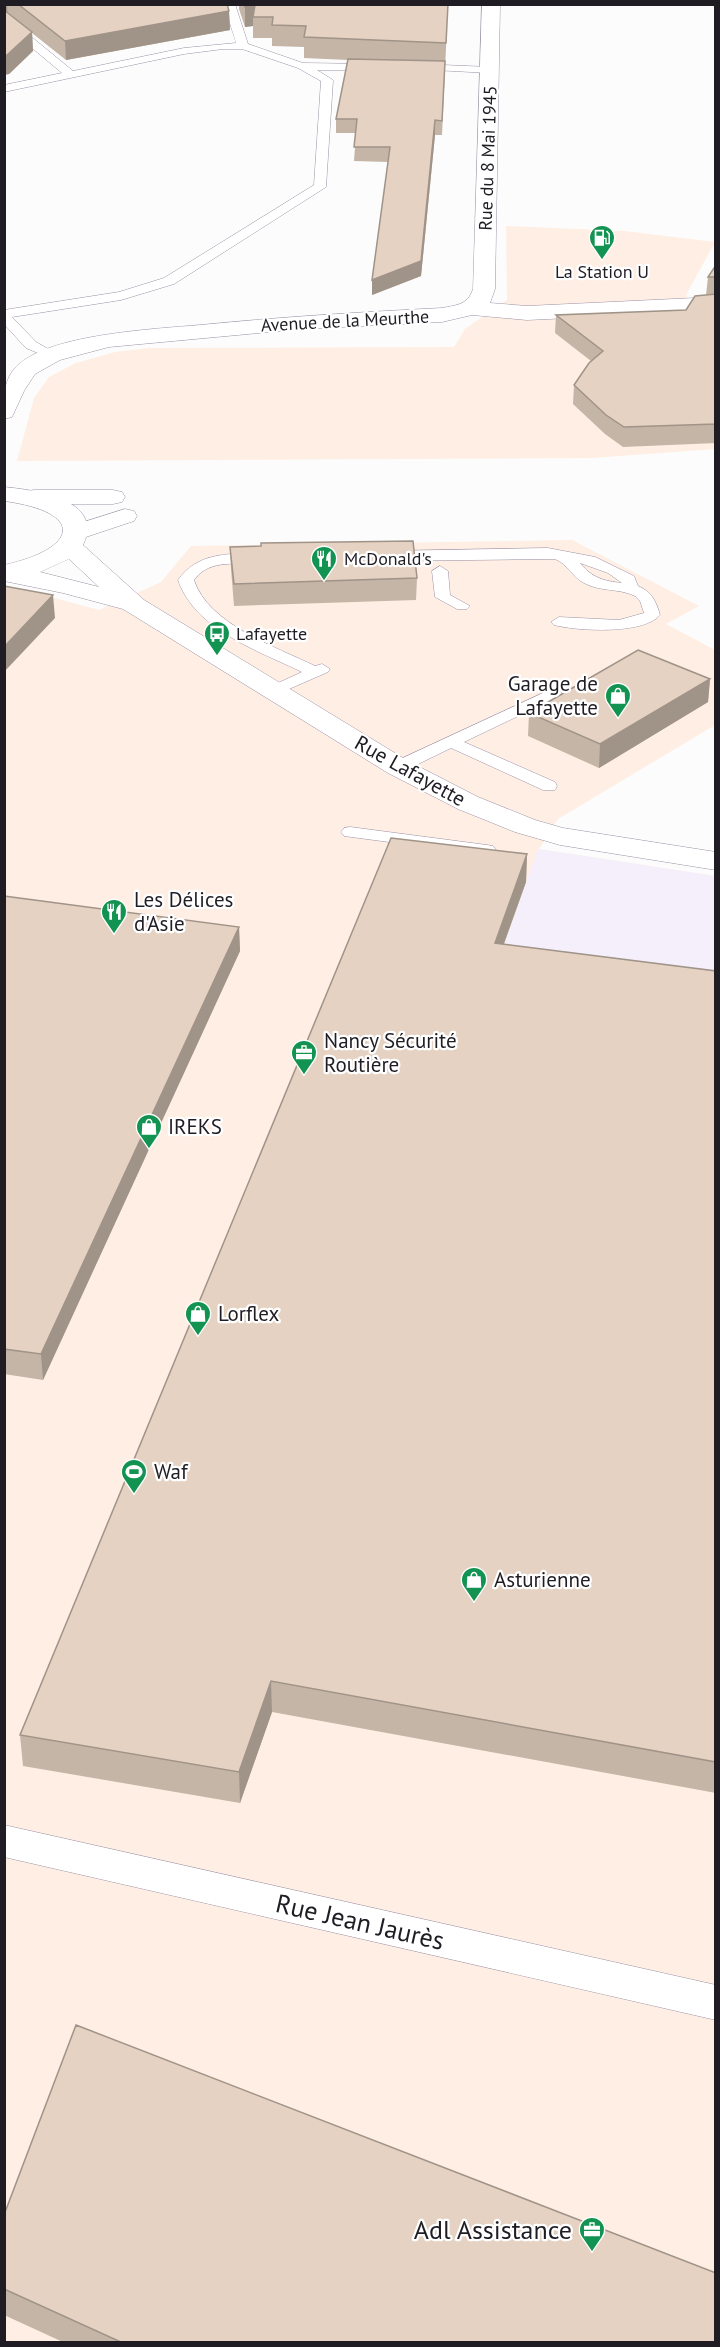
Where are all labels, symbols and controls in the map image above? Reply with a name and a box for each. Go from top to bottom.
street label: Rue du 8 Mai 1945 [473,85,502,231]
fuel station icon: La Station U [587,223,617,261]
place label: La Station U [555,260,649,283]
street label: Avenue de la Meurthe [260,305,430,336]
restaurant icon: McDonald's [309,544,339,582]
place label: McDonald's [344,547,432,570]
bus stop icon: Lafayette [202,619,232,657]
place label: Lafayette [236,622,307,645]
place label: Garage de Lafayette [508,670,598,721]
shop icon: Garage de Lafayette [603,681,633,719]
street label: Rue Lafayette [350,729,470,812]
place label: Les Délices d'Asie [134,886,233,937]
restaurant icon: Les Délices d'Asie [99,897,129,935]
place label: Nancy Sécurité Routière [324,1027,457,1078]
office icon: Nancy Sécurité Routière [289,1038,319,1076]
shop icon: IREKS [134,1112,164,1150]
place label: IREKS [168,1113,222,1140]
shop icon: Lorflex [183,1299,213,1337]
place label: Lorflex [218,1300,279,1327]
sports icon: Waf [119,1457,149,1495]
place label: Waf [154,1458,189,1485]
shop icon: Asturienne [459,1565,489,1603]
place label: Asturienne [494,1566,591,1593]
street label: Rue Jean Jaurès [273,1886,447,1957]
place label: Adl Assistance [414,2213,572,2246]
office icon: Adl Assistance [577,2215,607,2253]

